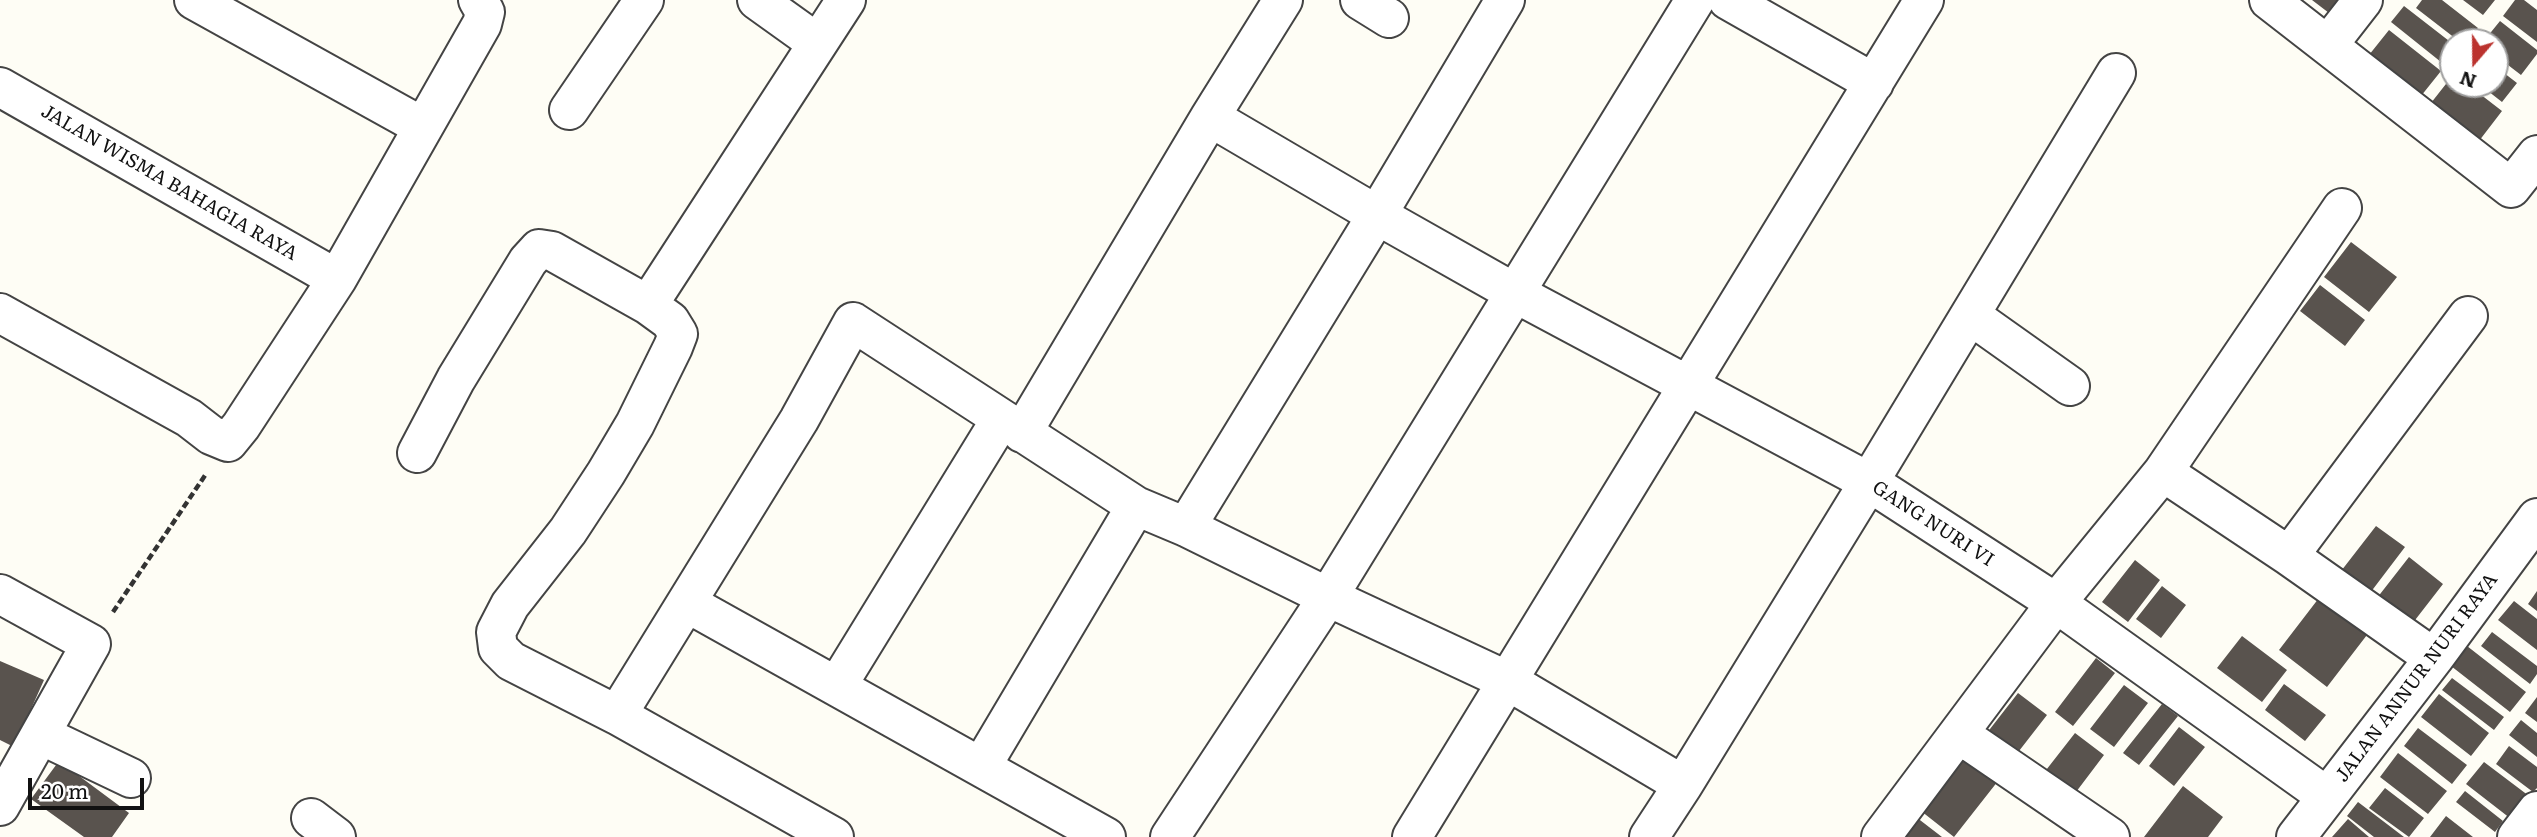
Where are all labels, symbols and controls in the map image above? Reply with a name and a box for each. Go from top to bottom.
north arrow [2439,28,2509,98]
text: N [2455,65,2480,97]
street label: JALAN WISMA BAHAGIA RAYA [37,100,301,266]
street label: GANG NURI VI [1868,476,1998,572]
street label: JALAN ANNUR NURI RAYA [2331,569,2503,787]
scale bar [32,764,147,808]
text: 20 m [41,774,88,805]

